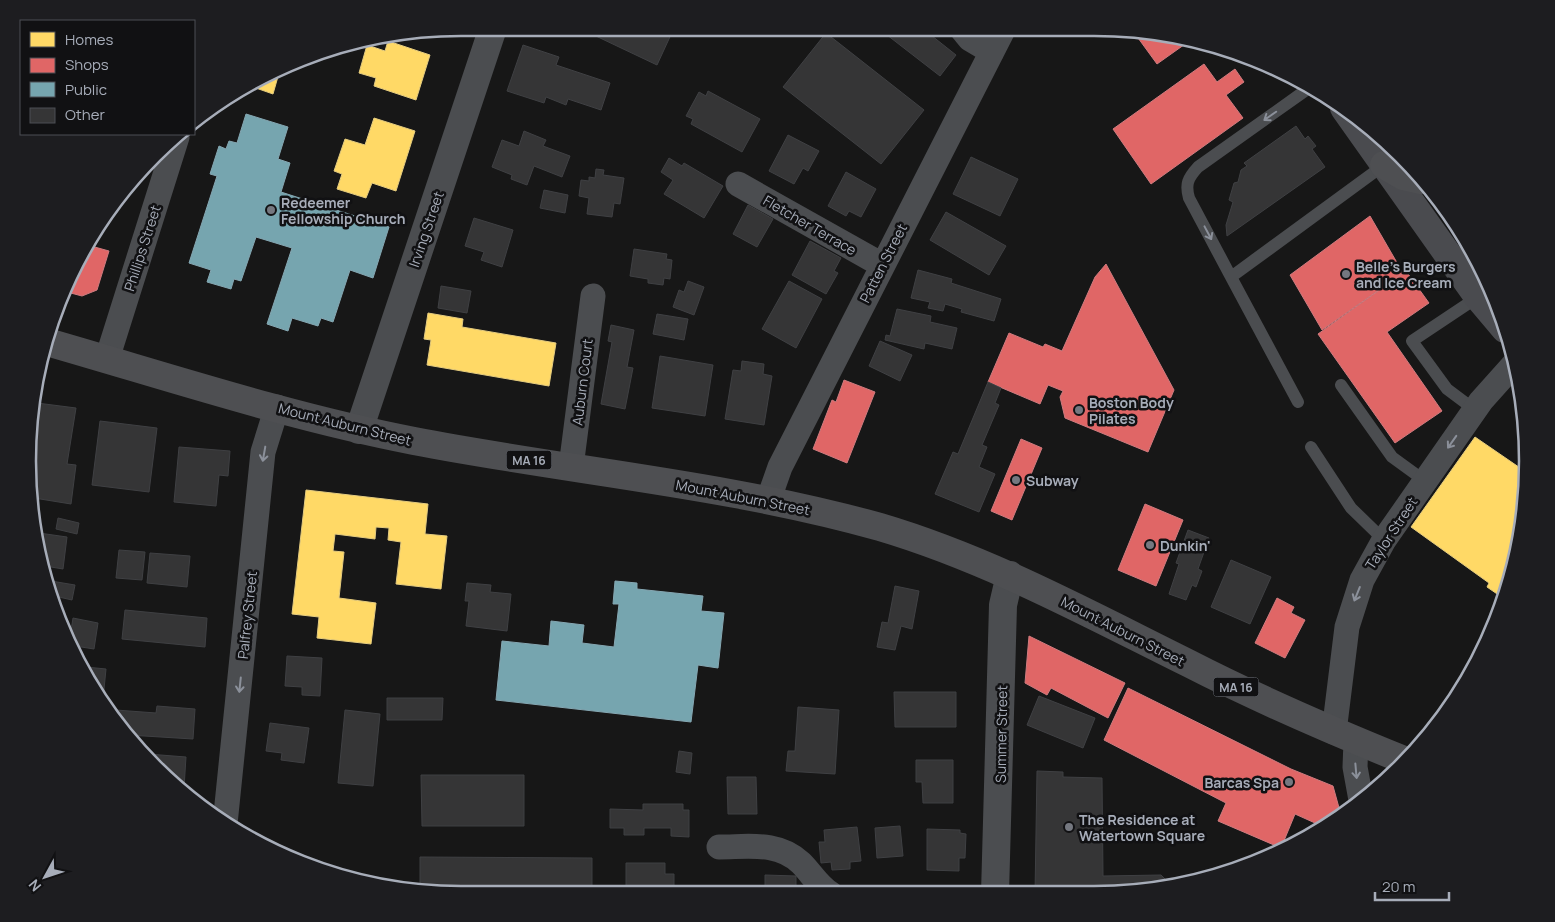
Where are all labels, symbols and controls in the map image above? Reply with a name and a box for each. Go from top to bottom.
legend [20,20,195,135]
text: Homes [65,29,114,50]
text: Shops [65,54,109,75]
text: Public [65,79,107,100]
text: Other [65,104,106,125]
one-way arrow [1263,111,1277,121]
street label: Irving Street [404,188,448,270]
street label: Fletcher Terrace [760,191,860,259]
place label: Redeemer Fellowship Church [281,193,406,228]
street label: Phillips Street [119,202,165,293]
marker: Redeemer Fellowship Church [265,204,277,216]
street label: Patten Street [855,220,911,306]
one-way arrow [1203,225,1213,240]
place label: Belle's Burgers and Ice Cream [1356,257,1456,292]
marker: Belle's Burgers and Ice Cream [1340,268,1352,280]
street label: Auburn Court [567,337,597,426]
place label: Boston Body Pilates [1089,393,1174,428]
street label: Mount Auburn Street [277,398,414,450]
marker: Boston Body Pilates [1073,404,1085,416]
one-way arrow [1447,435,1457,449]
one-way arrow [258,446,268,462]
road number: MA 16 [506,450,552,470]
place label: Subway [1026,471,1079,490]
marker: Subway [1010,474,1022,486]
street label: Mount Auburn Street [674,475,812,519]
street label: Taylor Street [1361,493,1422,573]
place label: Dunkin' [1160,536,1211,555]
marker: Dunkin' [1144,539,1156,551]
street label: Palfrey Street [233,570,261,660]
one-way arrow [1351,586,1361,601]
street label: Mount Auburn Street [1058,592,1188,671]
one-way arrow [235,677,244,693]
road number: MA 16 [1214,678,1258,696]
street label: Summer Street [991,685,1011,783]
one-way arrow [1351,763,1360,779]
place label: Barcas Spa [1204,773,1279,792]
marker: Barcas Spa [1283,776,1295,788]
place label: The Residence at Watertown Square [1079,810,1205,845]
marker: The Residence at Watertown Square [1063,821,1075,833]
north arrow [20,852,70,902]
scale bar [1375,870,1449,902]
text: N [24,876,45,896]
text: 20 m [1382,876,1415,897]

